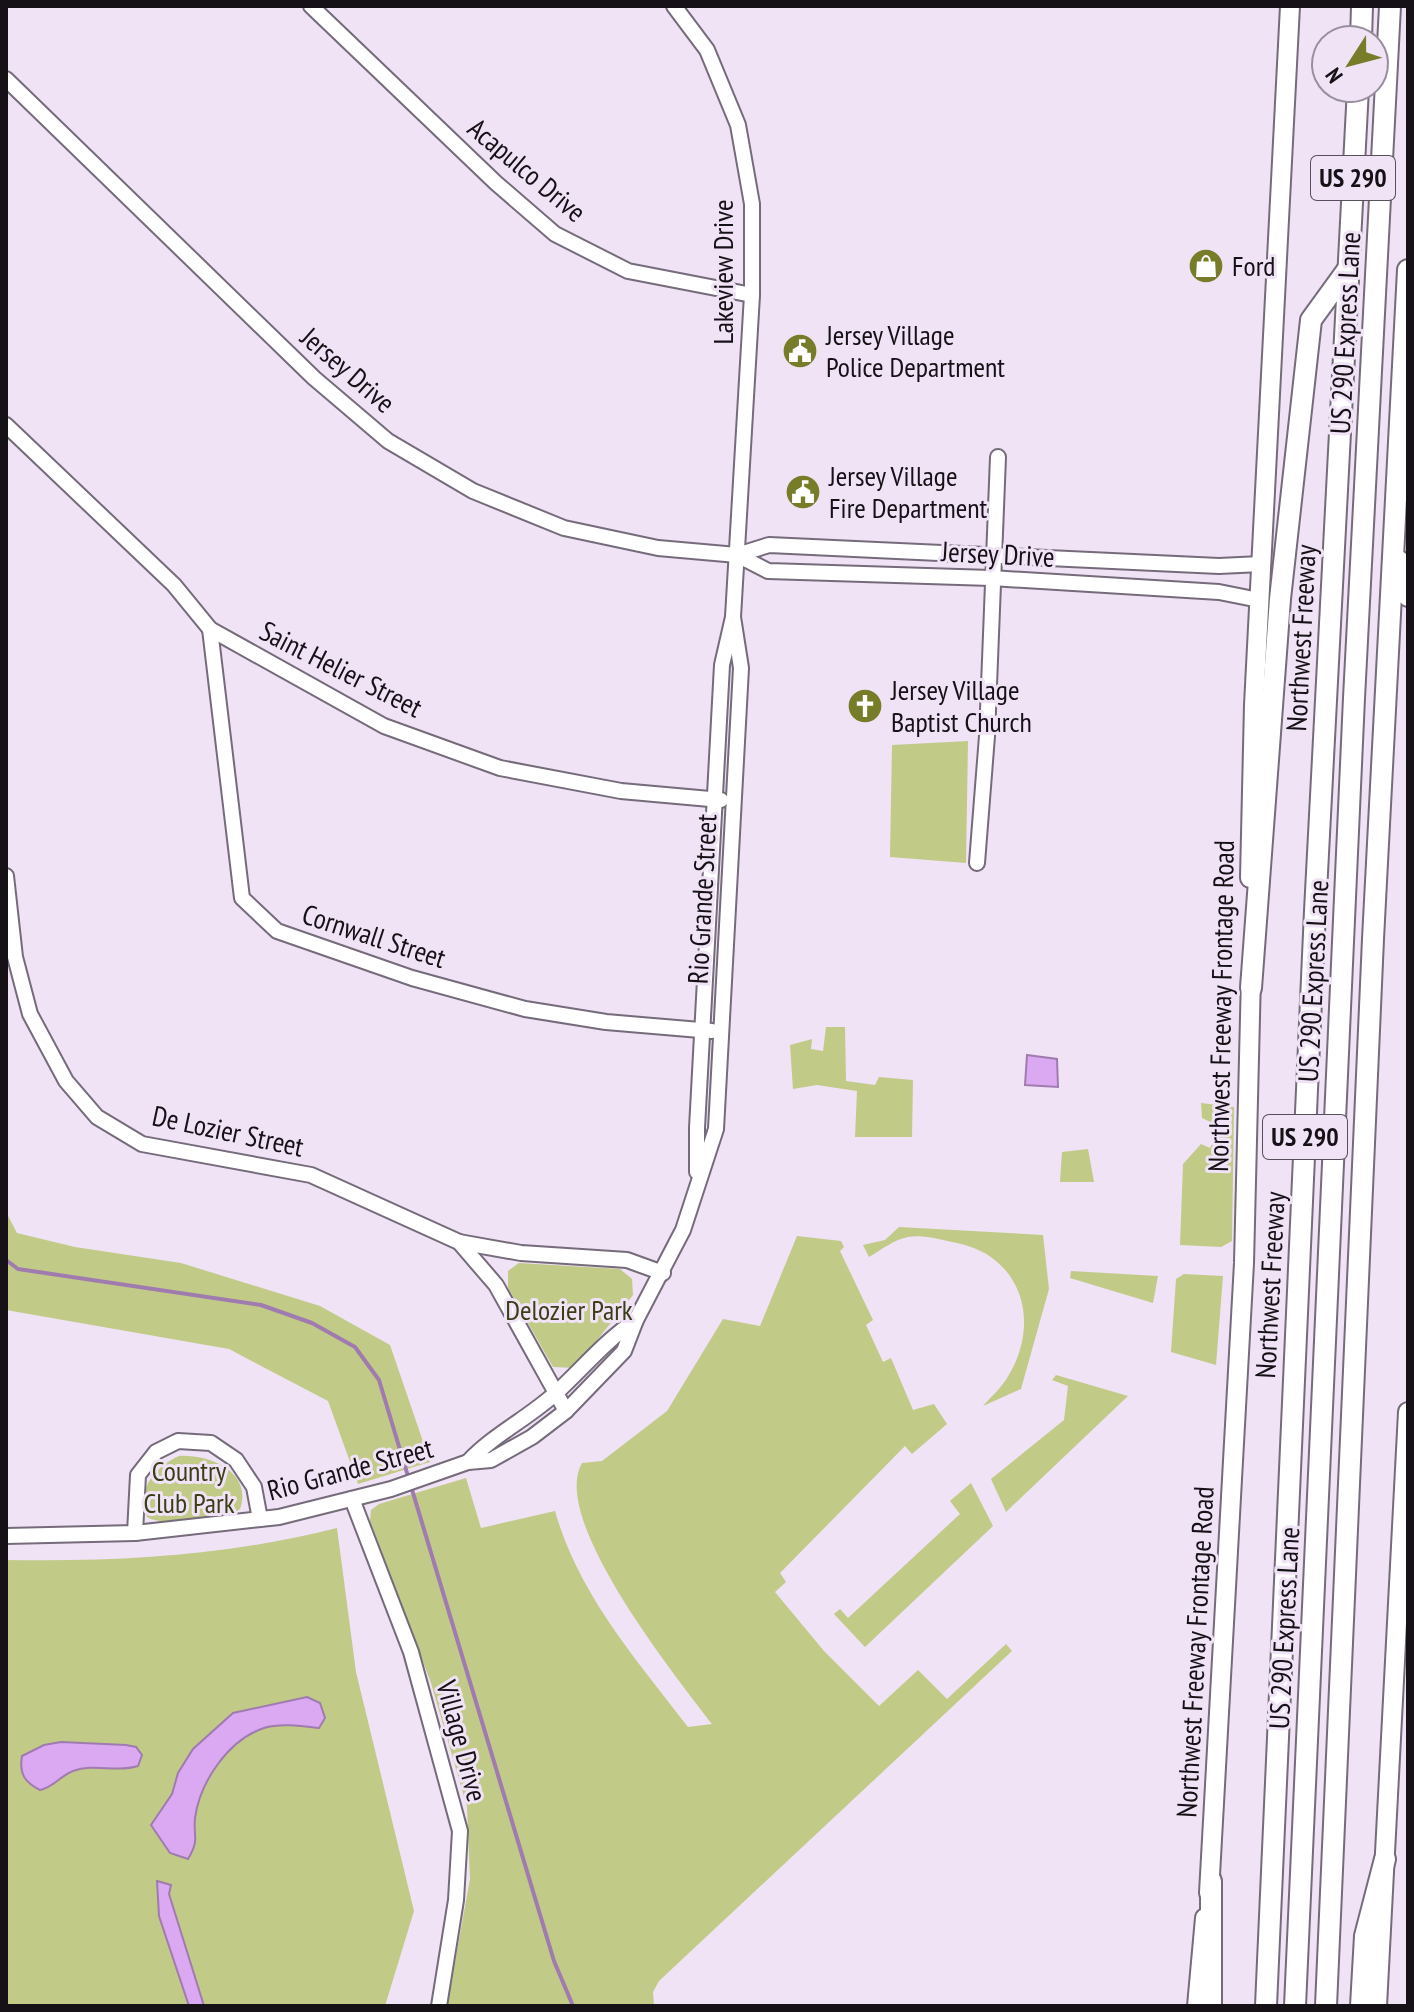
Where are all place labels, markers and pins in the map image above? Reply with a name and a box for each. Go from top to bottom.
shop icon: Ford [1187,247,1225,285]
place label: Ford [1232,247,1275,284]
place label: Jersey Village Police Department [825,316,1005,385]
public building icon: Jersey Village Police Department [781,332,819,370]
place label: Jersey Village Fire Department [828,457,988,526]
public building icon: Jersey Village Fire Department [784,473,822,511]
place label: Jersey Village Baptist Church [890,671,1032,740]
church icon: Jersey Village Baptist Church [846,687,884,725]

